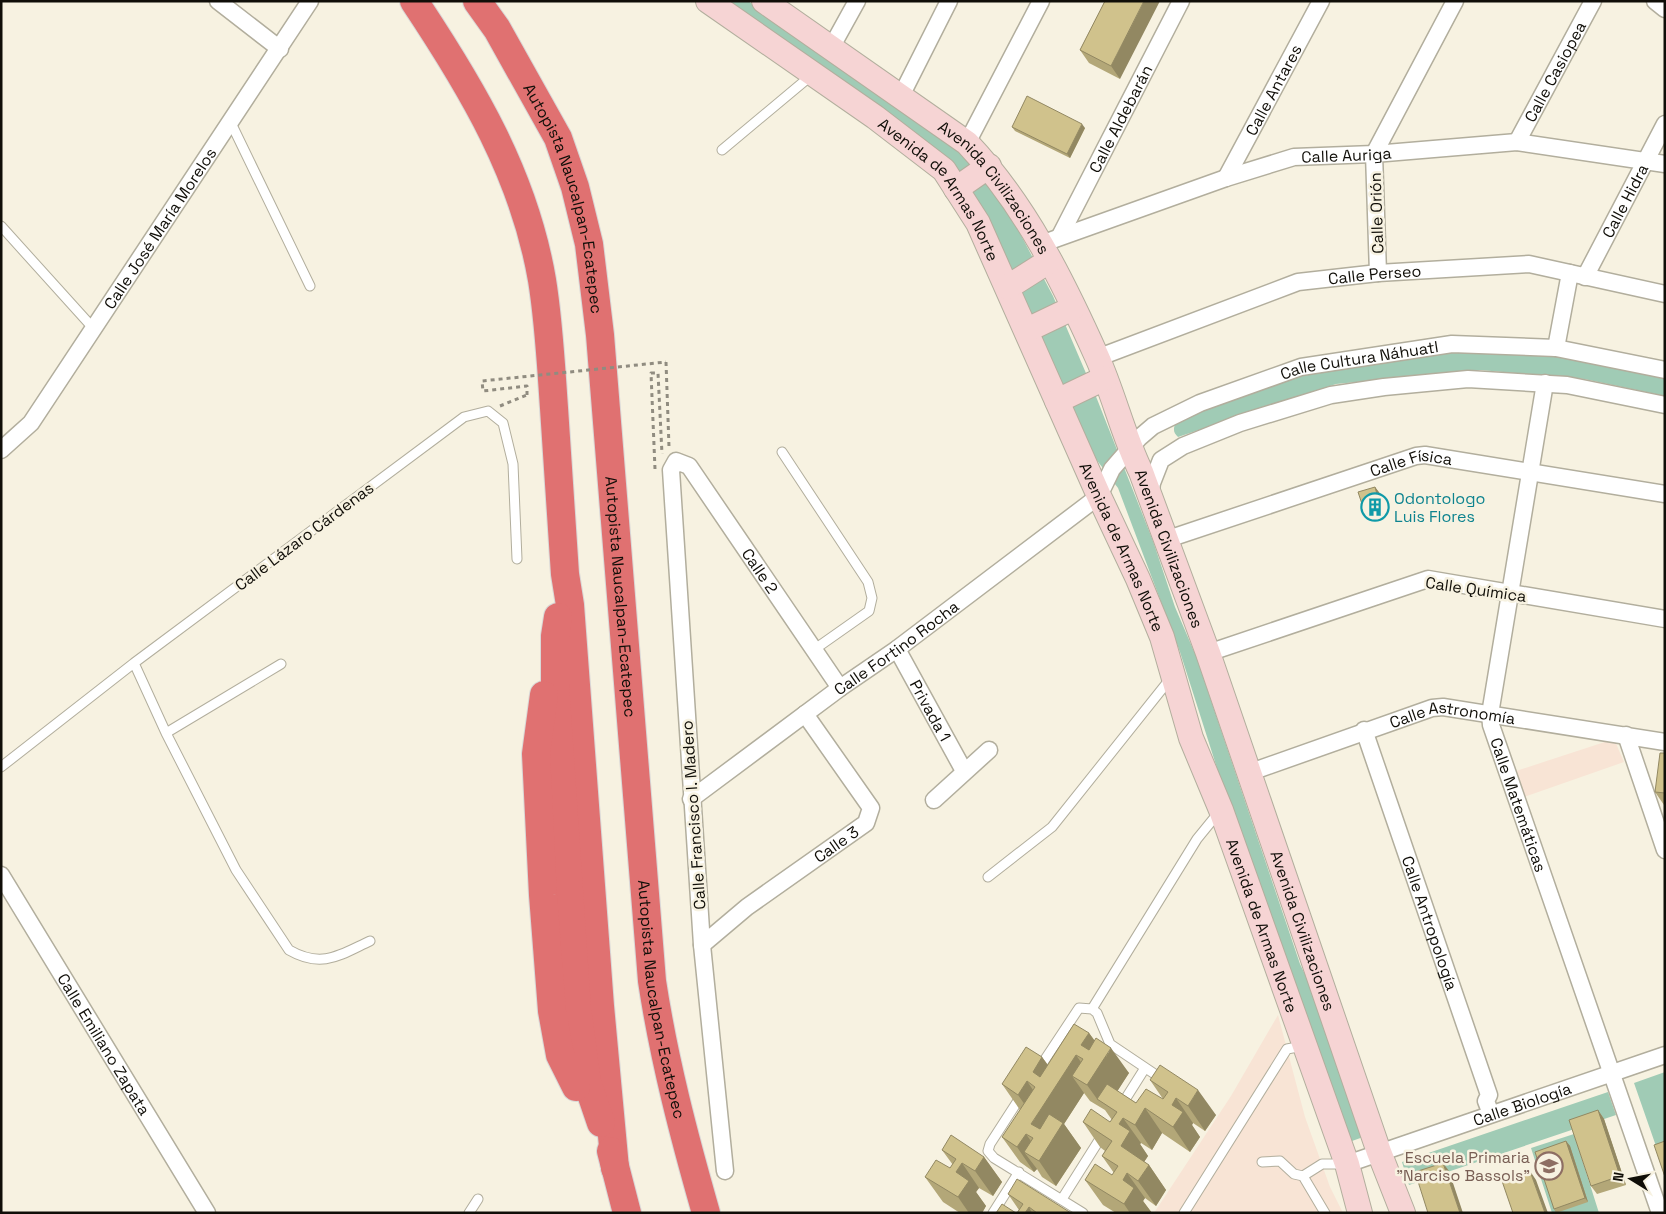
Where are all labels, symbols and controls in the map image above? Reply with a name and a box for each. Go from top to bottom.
street label: Calle Casiopea [1520,18,1591,126]
street label: Calle Antares [1241,41,1307,139]
street label: Calle Aldebarán [1084,61,1157,177]
street label: Autopista Naucalpan-Ecatepec [518,80,607,315]
street label: Avenida de Armas Norte [874,113,1004,264]
street label: Avenida Civilizaciones [934,116,1054,258]
street label: Calle Auriga [1301,143,1392,168]
street label: Calle José María Morelos [99,144,221,313]
street label: Calle Hidra [1597,160,1653,242]
street label: Calle Orión [1365,172,1388,254]
street label: Calle Perseo [1327,260,1422,290]
street label: Calle Cultura Náhuatl [1277,336,1440,385]
street label: Calle Física [1367,445,1454,482]
street label: Avenida de Armas Norte [1075,459,1169,635]
street label: Avenida Civilizaciones [1130,466,1208,631]
street label: Autopista Naucalpan-Ecatepec [600,475,641,718]
street label: Calle Lázaro Cárdenas [231,477,378,595]
place label: Odontologo Luis Flores [1394,488,1485,527]
building icon: Odontologo Luis Flores [1360,492,1390,522]
street label: Calle 2 [737,544,783,598]
street label: Calle Química [1424,572,1528,607]
street label: Calle Fortino Rocha [830,596,963,700]
street label: Privada 1 [905,676,956,745]
street label: Calle Astronomía [1387,697,1517,733]
street label: Calle Francisco I. Madero [676,720,711,910]
street label: Calle Matemáticas [1485,735,1551,875]
street label: Calle 3 [810,821,863,868]
street label: Avenida de Armas Norte [1221,836,1302,1016]
street label: Avenida Civilizaciones [1266,848,1340,1014]
street label: Calle Antropología [1397,853,1462,993]
street label: Autopista Naucalpan-Ecatepec [633,879,690,1121]
street label: Calle Emiliano Zapata [52,969,155,1119]
street label: Calle Biología [1470,1078,1574,1131]
place label: Escuela Primaria "Narciso Bassols" [1396,1147,1530,1186]
school or university icon: Escuela Primaria "Narciso Bassols" [1534,1151,1564,1181]
north arrow [1606,1154,1656,1204]
text: N [1609,1171,1628,1183]

